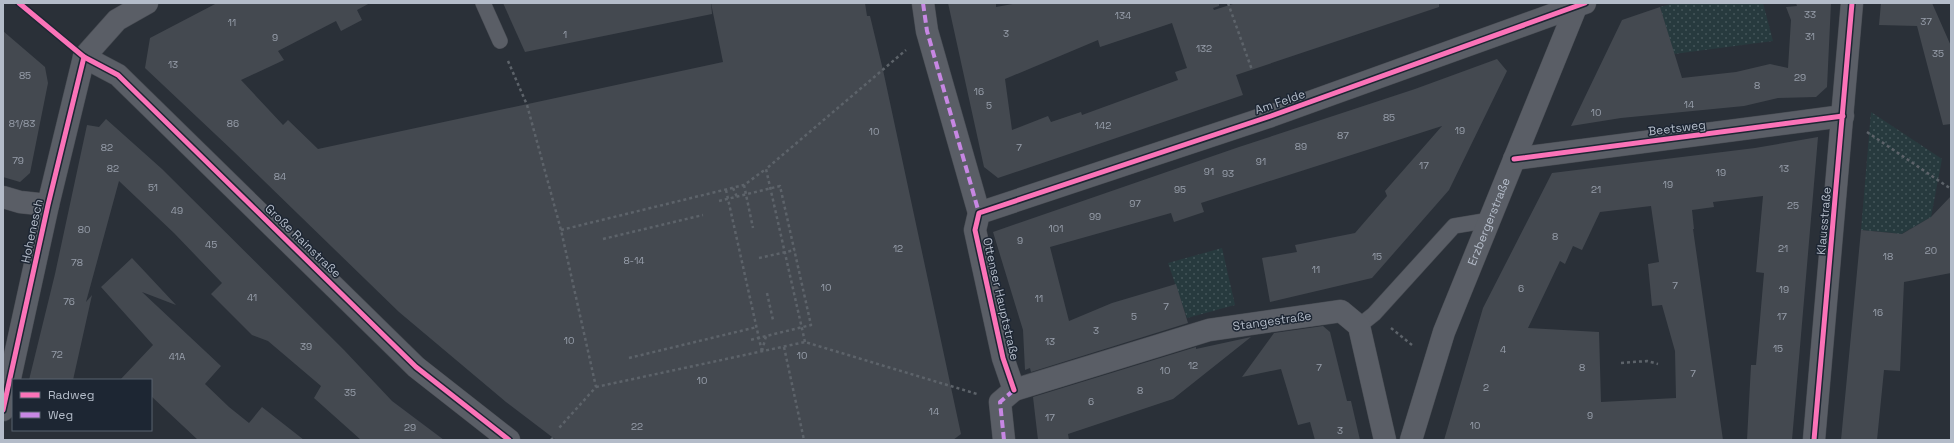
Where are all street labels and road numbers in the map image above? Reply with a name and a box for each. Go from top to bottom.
street label: Am Felde [1253,86,1307,118]
street label: Beetsweg [1647,117,1707,139]
street label: Erzbergerstraße [1464,175,1514,268]
street label: Klausstraße [1813,186,1835,256]
street label: Hohenesch [17,198,47,264]
street label: Große Rainstraße [262,201,344,281]
street label: Ottenser Hauptstraße [979,236,1023,362]
street label: Stangestraße [1232,308,1312,334]

